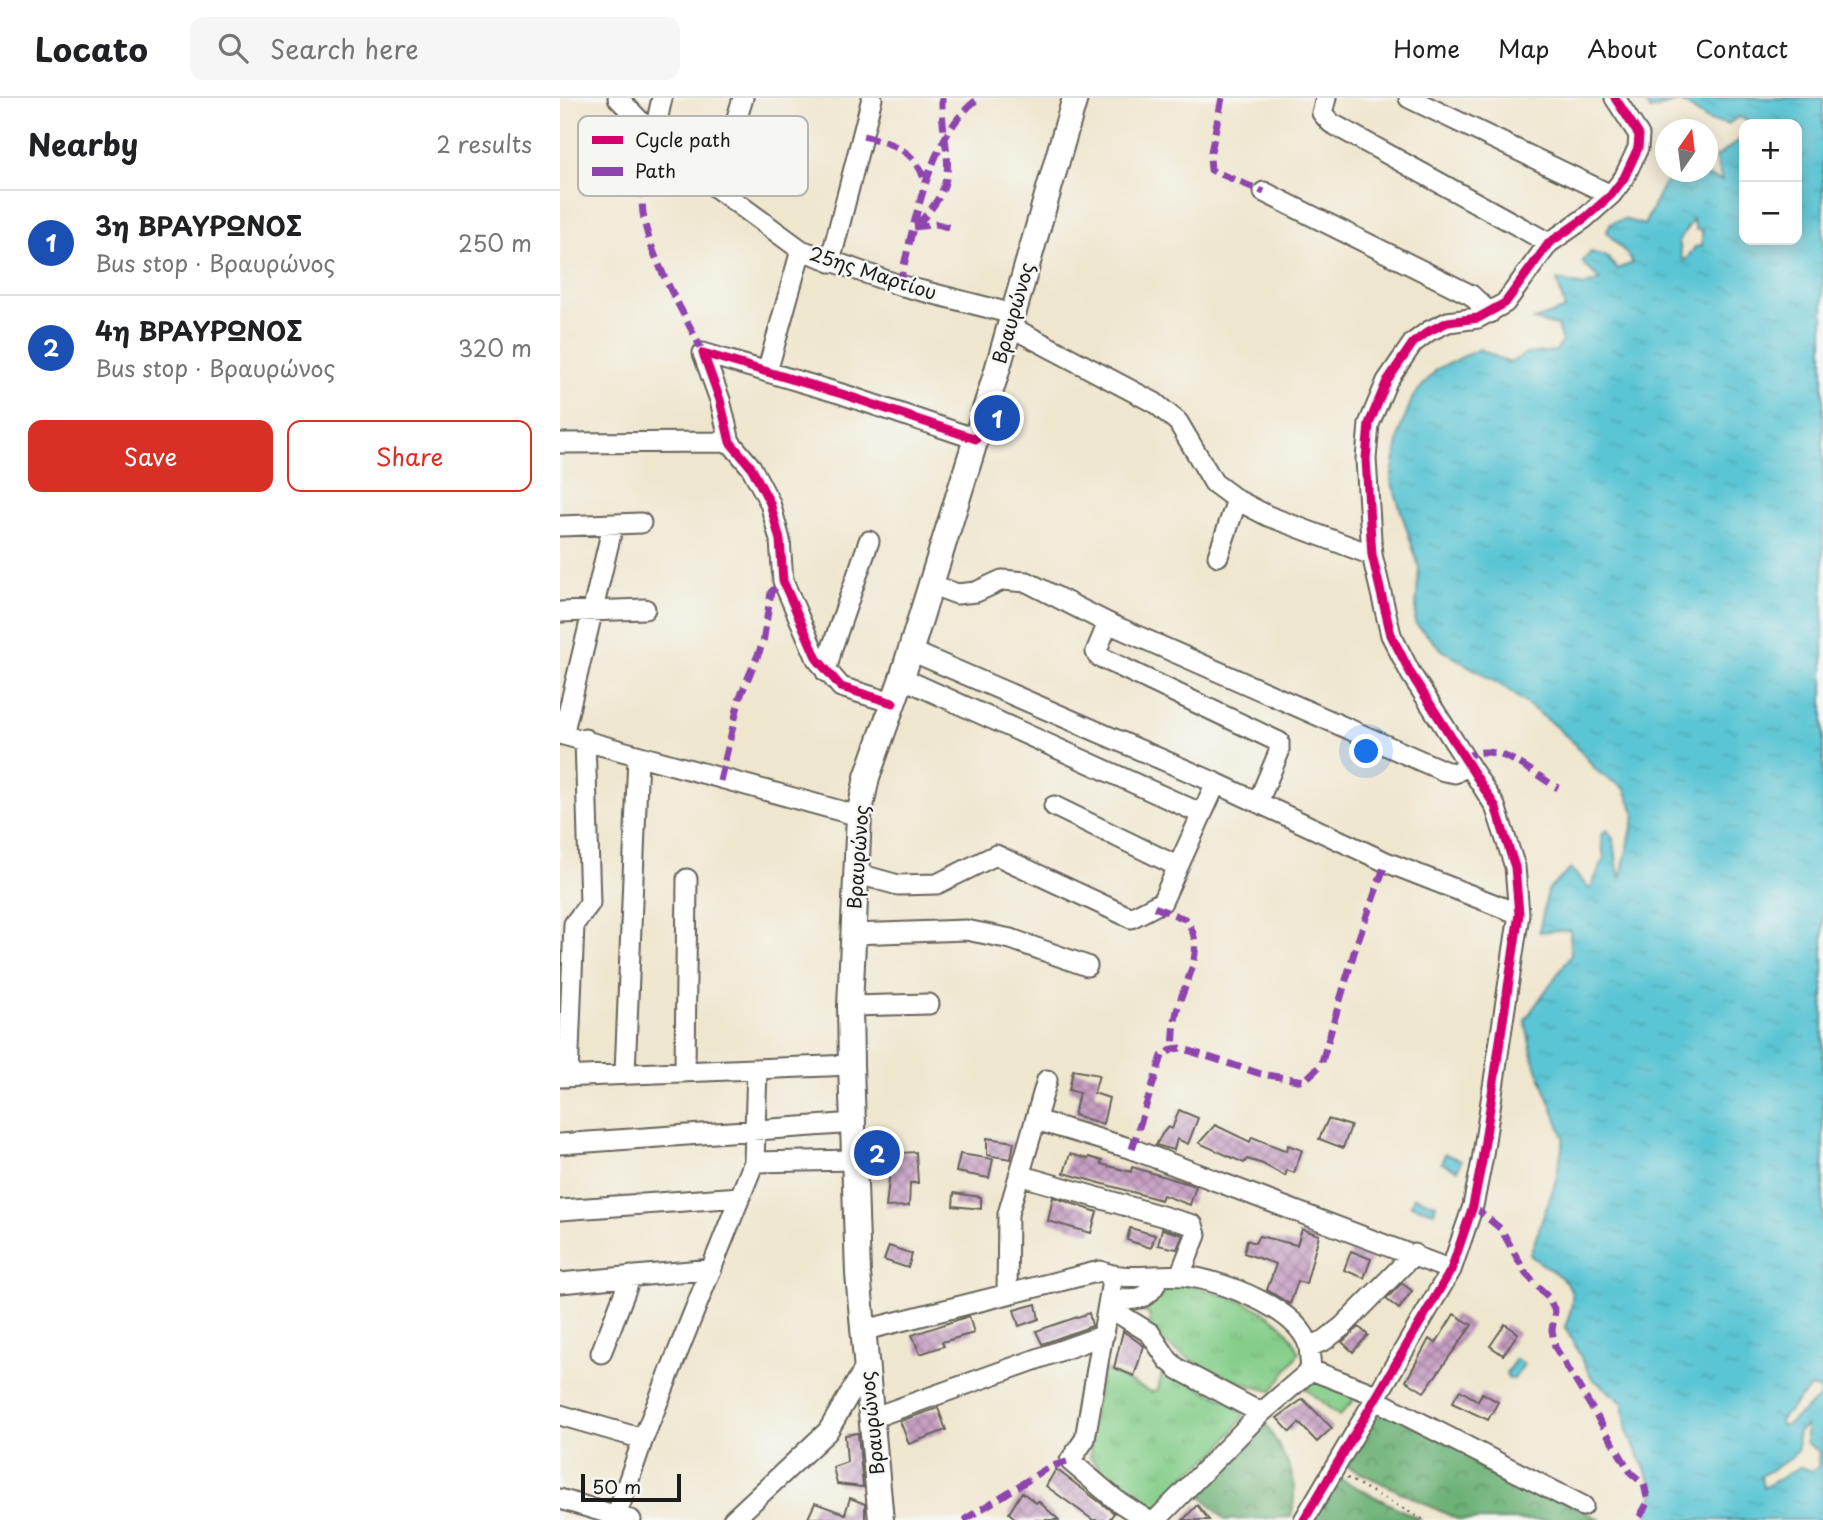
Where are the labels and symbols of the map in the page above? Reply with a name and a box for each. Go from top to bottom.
legend [578,116,808,196]
north arrow [1655,119,1718,182]
text: Cycle path [635,125,731,153]
text: Path [635,156,676,184]
street label: 25ης Μαρτίου [806,238,941,306]
street label: Βραυρώνος [984,259,1040,367]
pin: 1 [974,392,1020,444]
your location [1349,734,1383,768]
street label: Βραυρώνος [839,804,875,910]
pin: 2 [854,1127,900,1179]
street label: Βραυρώνος [852,1370,890,1476]
scale bar [581,1471,681,1503]

